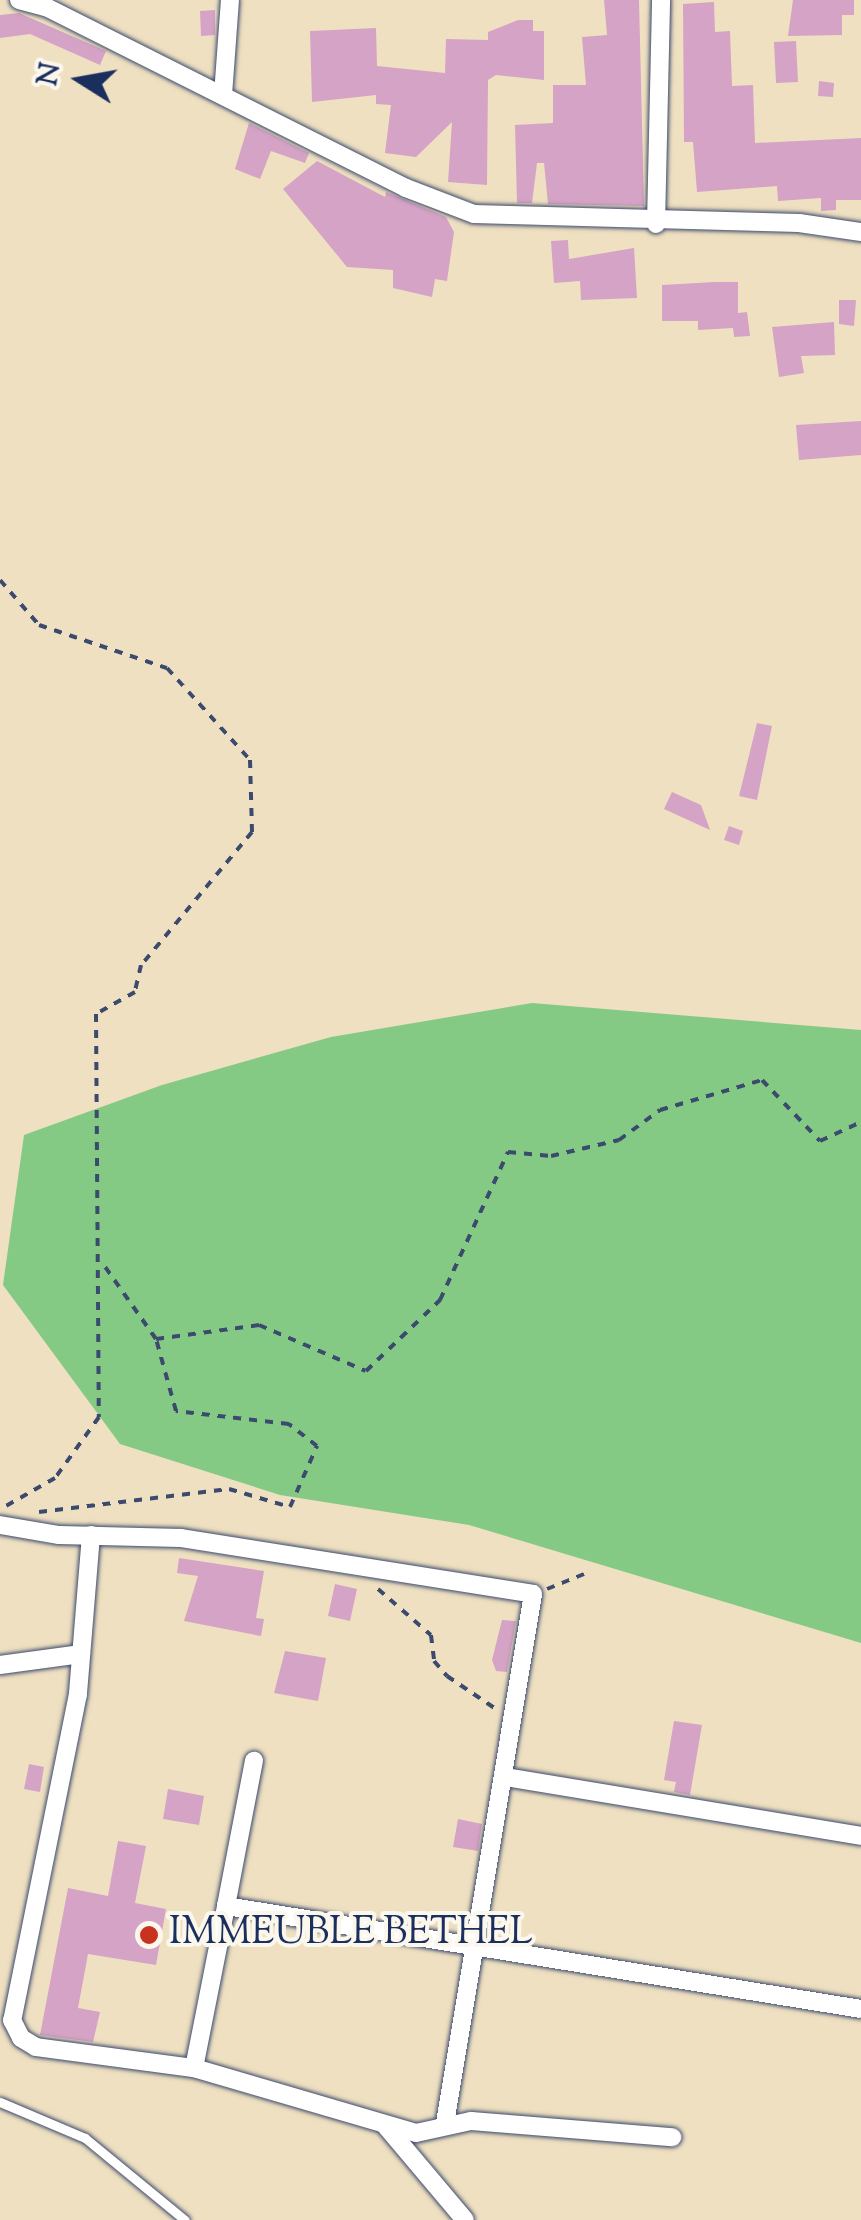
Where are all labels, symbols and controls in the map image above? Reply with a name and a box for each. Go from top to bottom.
north arrow [30,30,130,130]
text: N [29,59,72,89]
place label: IMMEUBLE BETHEL [169,1912,533,1958]
marker: IMMEUBLE BETHEL [138,1924,160,1946]

